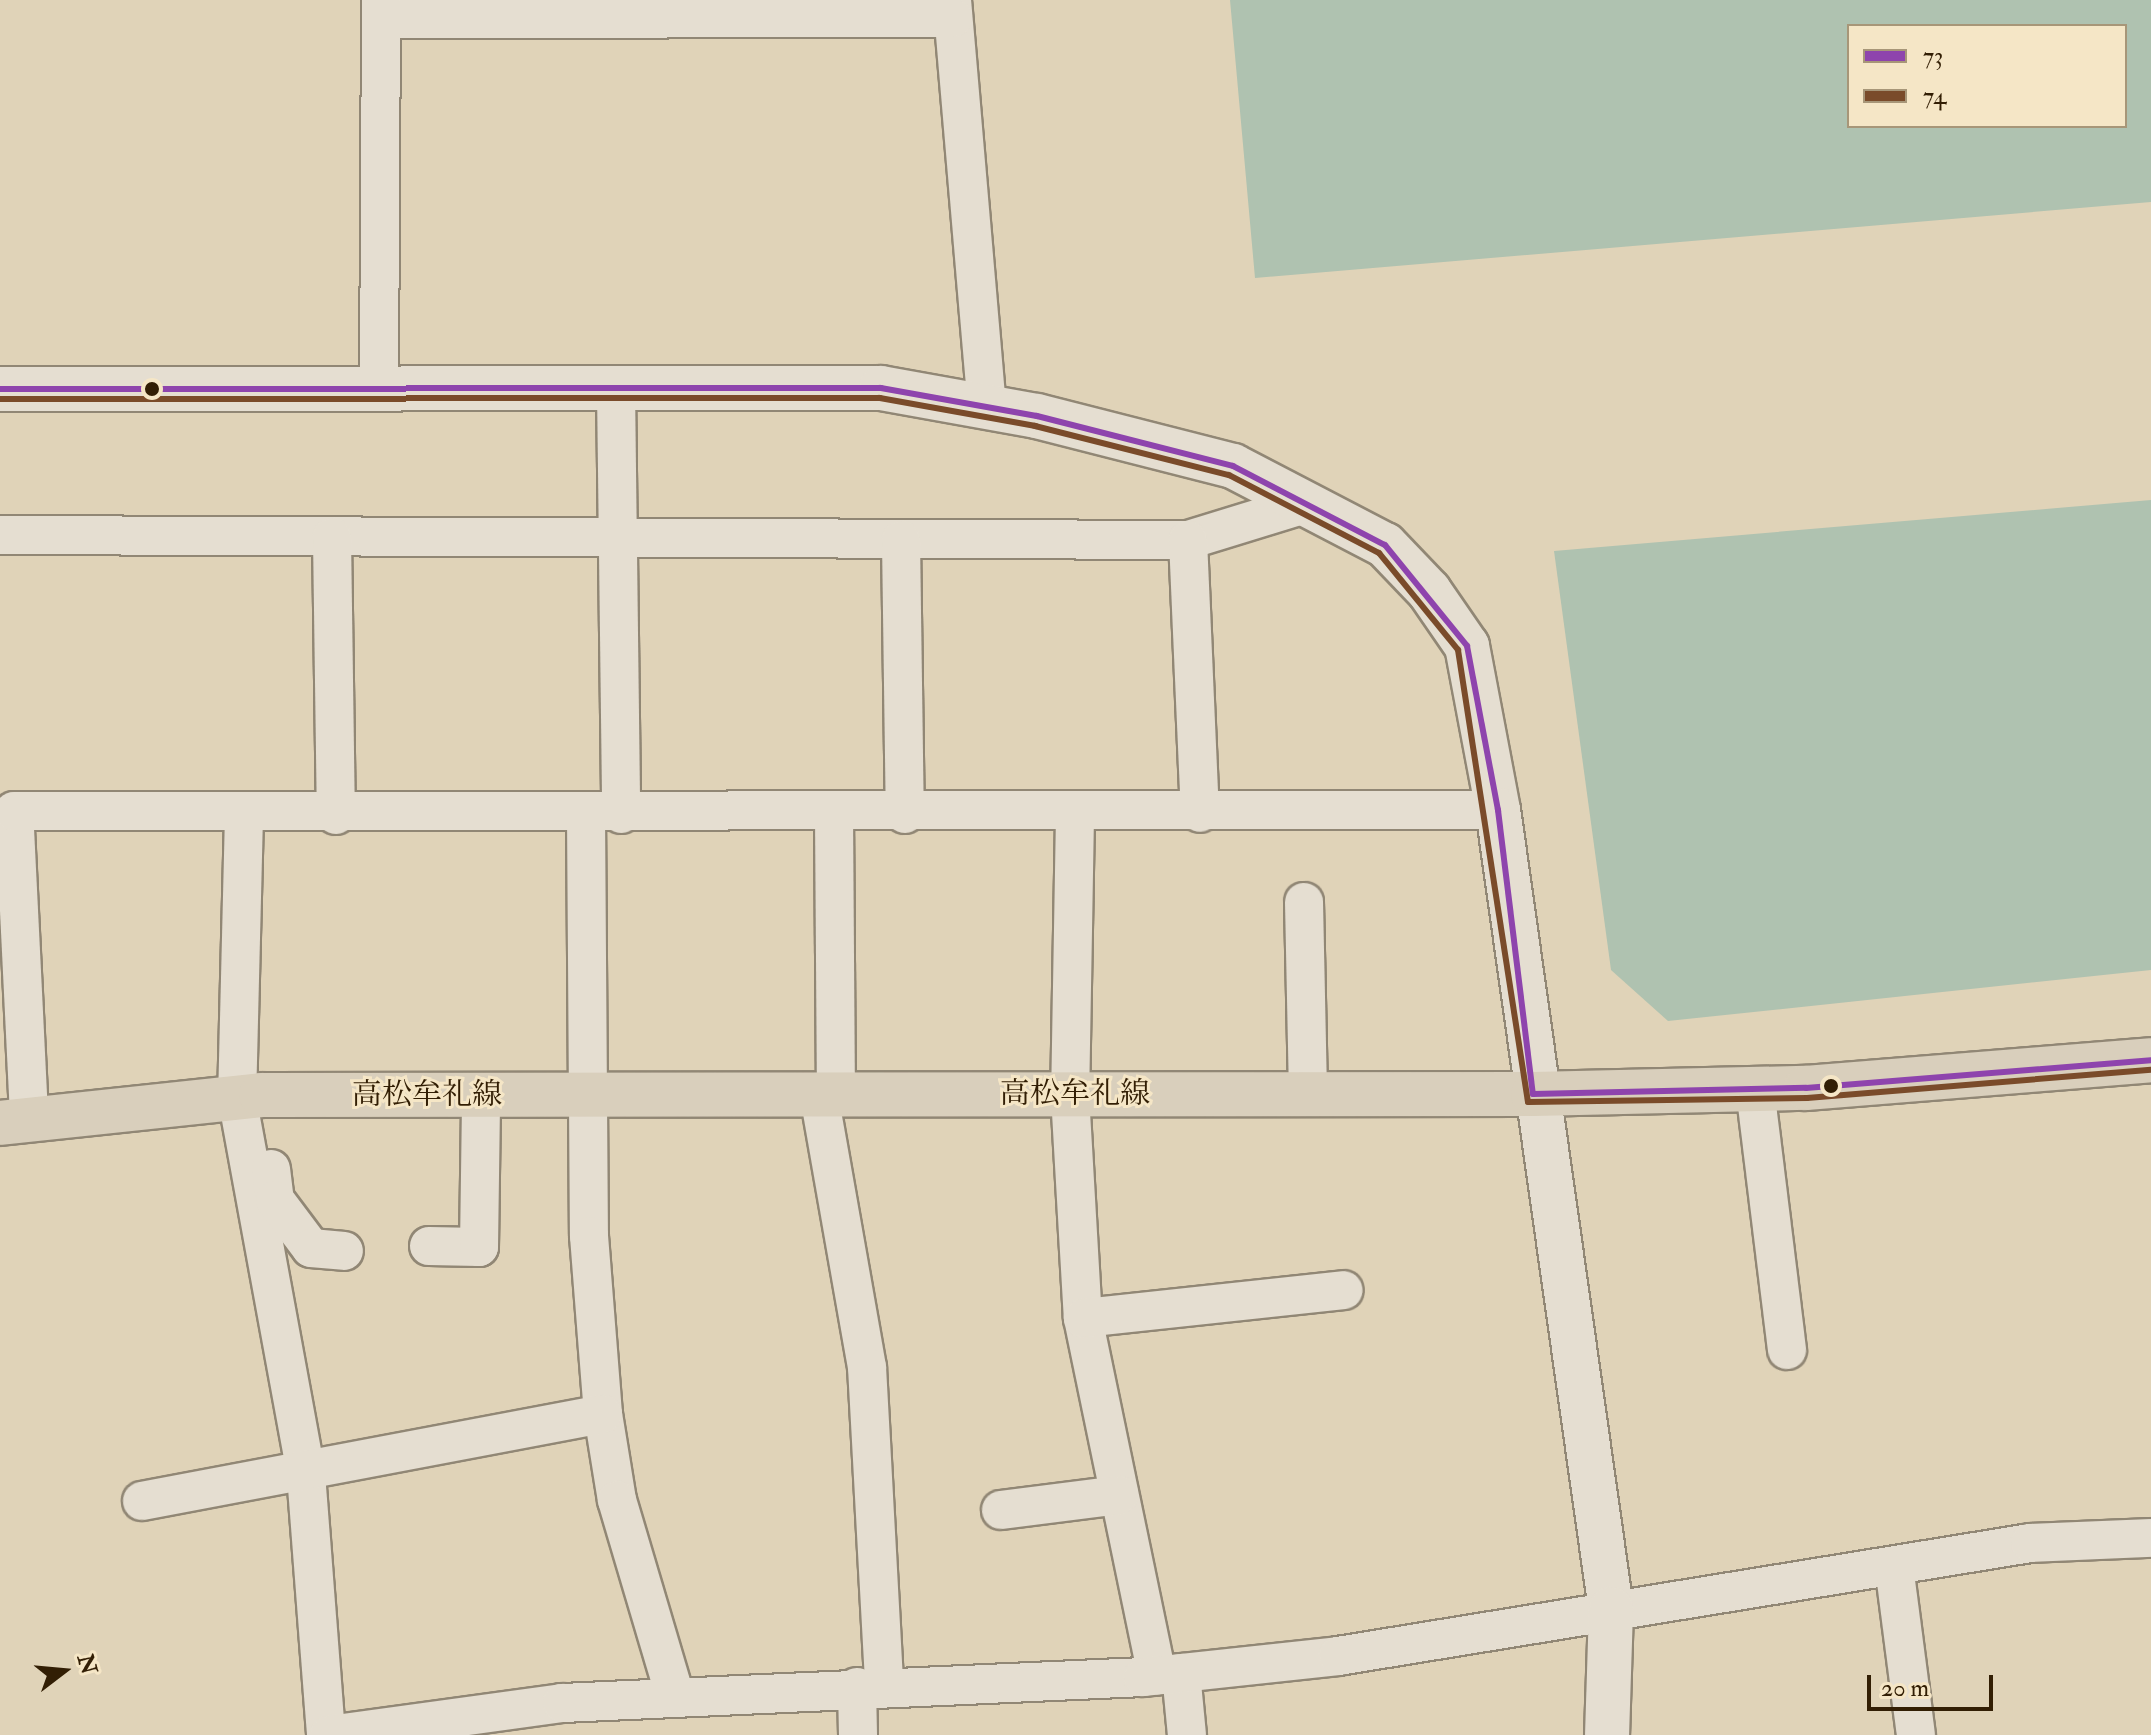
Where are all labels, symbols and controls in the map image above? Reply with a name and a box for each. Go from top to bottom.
legend [1847,24,2127,128]
text: 73 [1923,41,1943,72]
text: 74 [1923,81,1946,112]
unlabelled marker [144,381,160,397]
street label: 高松牟礼線 [1000,1076,1150,1112]
street label: 高松牟礼線 [352,1077,502,1113]
unlabelled marker [1823,1078,1839,1094]
north arrow [24,1631,104,1711]
text: N [71,1651,103,1678]
scale bar [1871,1659,1997,1709]
text: 20 m [1881,1673,1929,1704]

